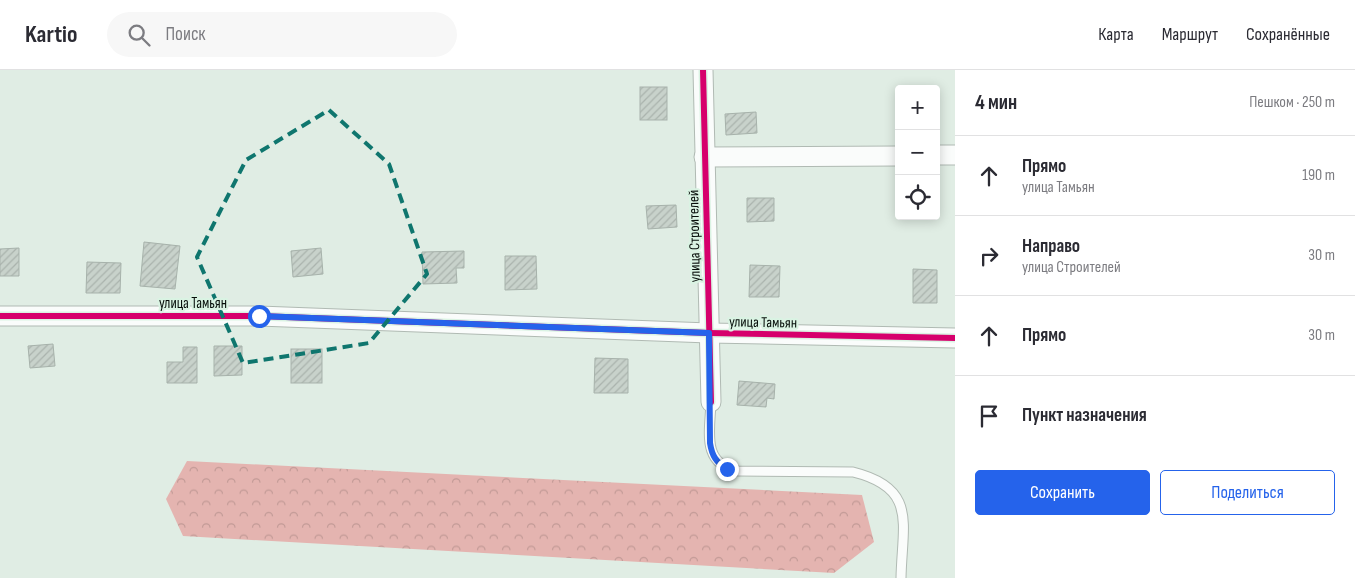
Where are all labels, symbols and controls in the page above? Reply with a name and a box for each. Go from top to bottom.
search box [107,12,457,57]
text: Kartio [25,20,77,49]
icon: search [125,21,153,49]
text: Поиск [165,23,206,46]
text: Карта [1098,24,1134,45]
text: Маршрут [1162,24,1218,45]
text: Сохранённые [1246,24,1330,45]
map controls [895,85,940,220]
button: + [895,85,940,130]
text: 4 мин [975,90,1017,115]
text: Пешком · 250 m [1249,93,1335,112]
button: − [895,130,940,175]
text: Прямо [1022,155,1066,178]
icon: ahead [975,162,1003,190]
text: 190 m [1302,166,1335,185]
button: locate [895,175,940,220]
text: улица Тамьян [1022,178,1095,197]
street label: улица Строителей [684,190,705,282]
text: Направо [1022,235,1080,258]
icon: right [975,242,1003,270]
text: 30 m [1308,246,1335,265]
text: улица Строителей [1022,258,1121,277]
street label: улица Тамьян [159,294,227,313]
route start [248,305,271,328]
street label: улица Тамьян [729,312,797,333]
icon: ahead [975,322,1003,350]
text: Прямо [1022,324,1066,347]
text: 30 m [1308,326,1335,345]
icon: arrive [975,402,1003,430]
text: Пункт назначения [1022,404,1147,427]
route end [716,458,739,481]
button: Сохранить [975,470,1150,515]
button: Поделиться [1160,470,1335,515]

